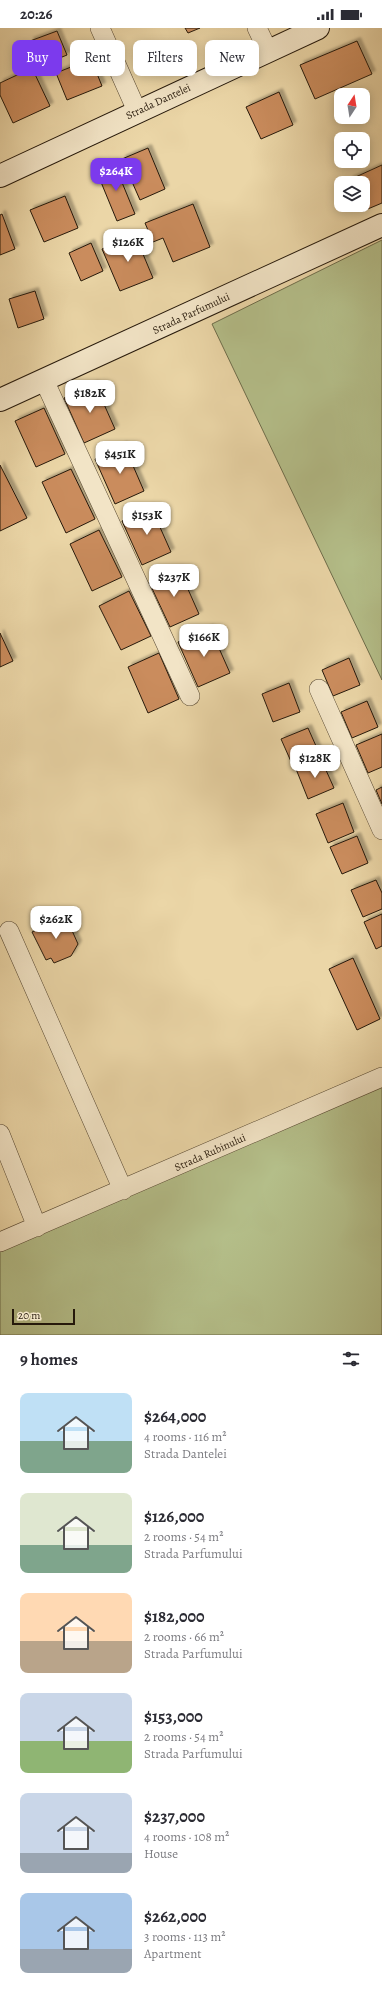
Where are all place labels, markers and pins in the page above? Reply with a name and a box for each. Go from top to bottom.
pin: $264K [88,158,144,192]
pin: $126K [100,229,156,263]
pin: $182K [62,380,118,414]
pin: $451K [92,441,148,475]
pin: $153K [119,502,175,536]
pin: $237K [146,564,202,598]
pin: $166K [176,624,232,658]
pin: $128K [287,745,343,779]
pin: $262K [28,906,84,940]

